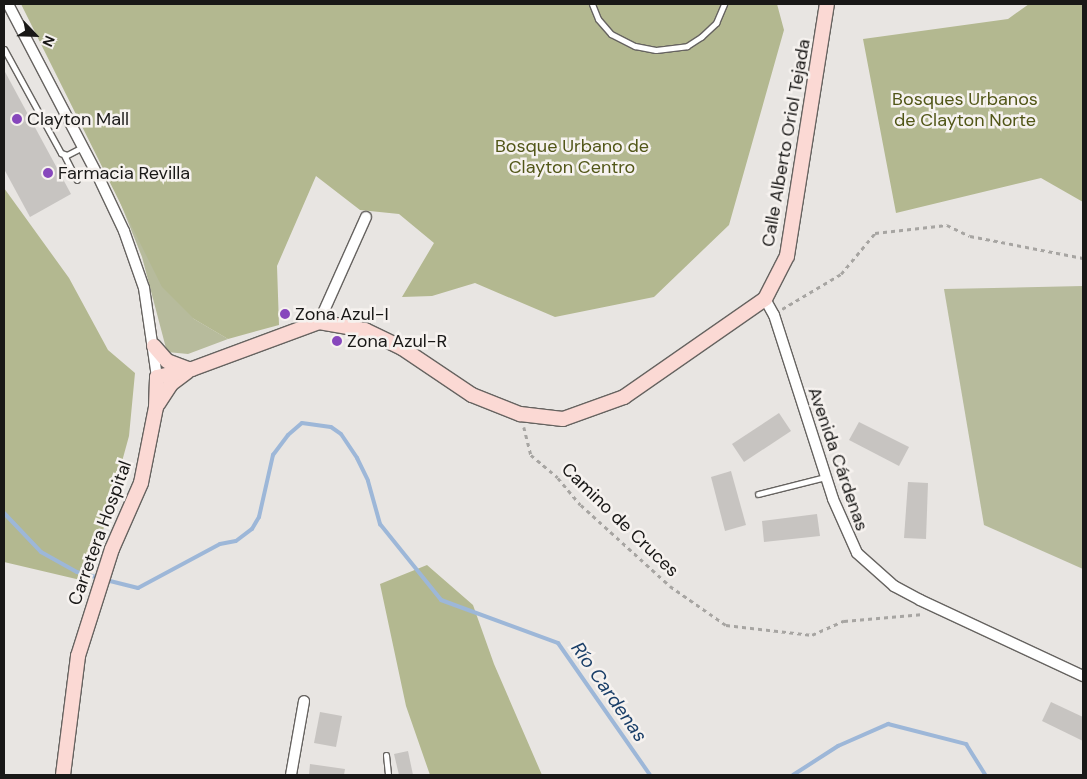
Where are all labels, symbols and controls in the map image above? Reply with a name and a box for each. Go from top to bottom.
north arrow [10,10,60,60]
text: N [38,33,59,49]
street label: Calle Alberto Oriol Tejada [757,37,815,249]
park label: Bosques Urbanos de Clayton Norte [892,89,1038,132]
place label: Clayton Mall [27,108,129,130]
marker: Clayton Mall [11,113,23,125]
park label: Bosque Urbano de Clayton Centro [495,136,649,178]
place label: Farmacia Revilla [58,162,190,184]
marker: Farmacia Revilla [42,167,54,179]
place label: Zona Azul-I [295,303,389,325]
marker: Zona Azul-I [279,308,291,320]
place label: Zona Azul-R [347,330,447,352]
marker: Zona Azul-R [331,335,343,347]
street label: Avenida Cárdenas [803,384,873,534]
street label: Carretera Hospital [64,458,136,608]
street label: Camino de Cruces [557,459,683,581]
water label: Río Cardenas [566,638,652,746]

